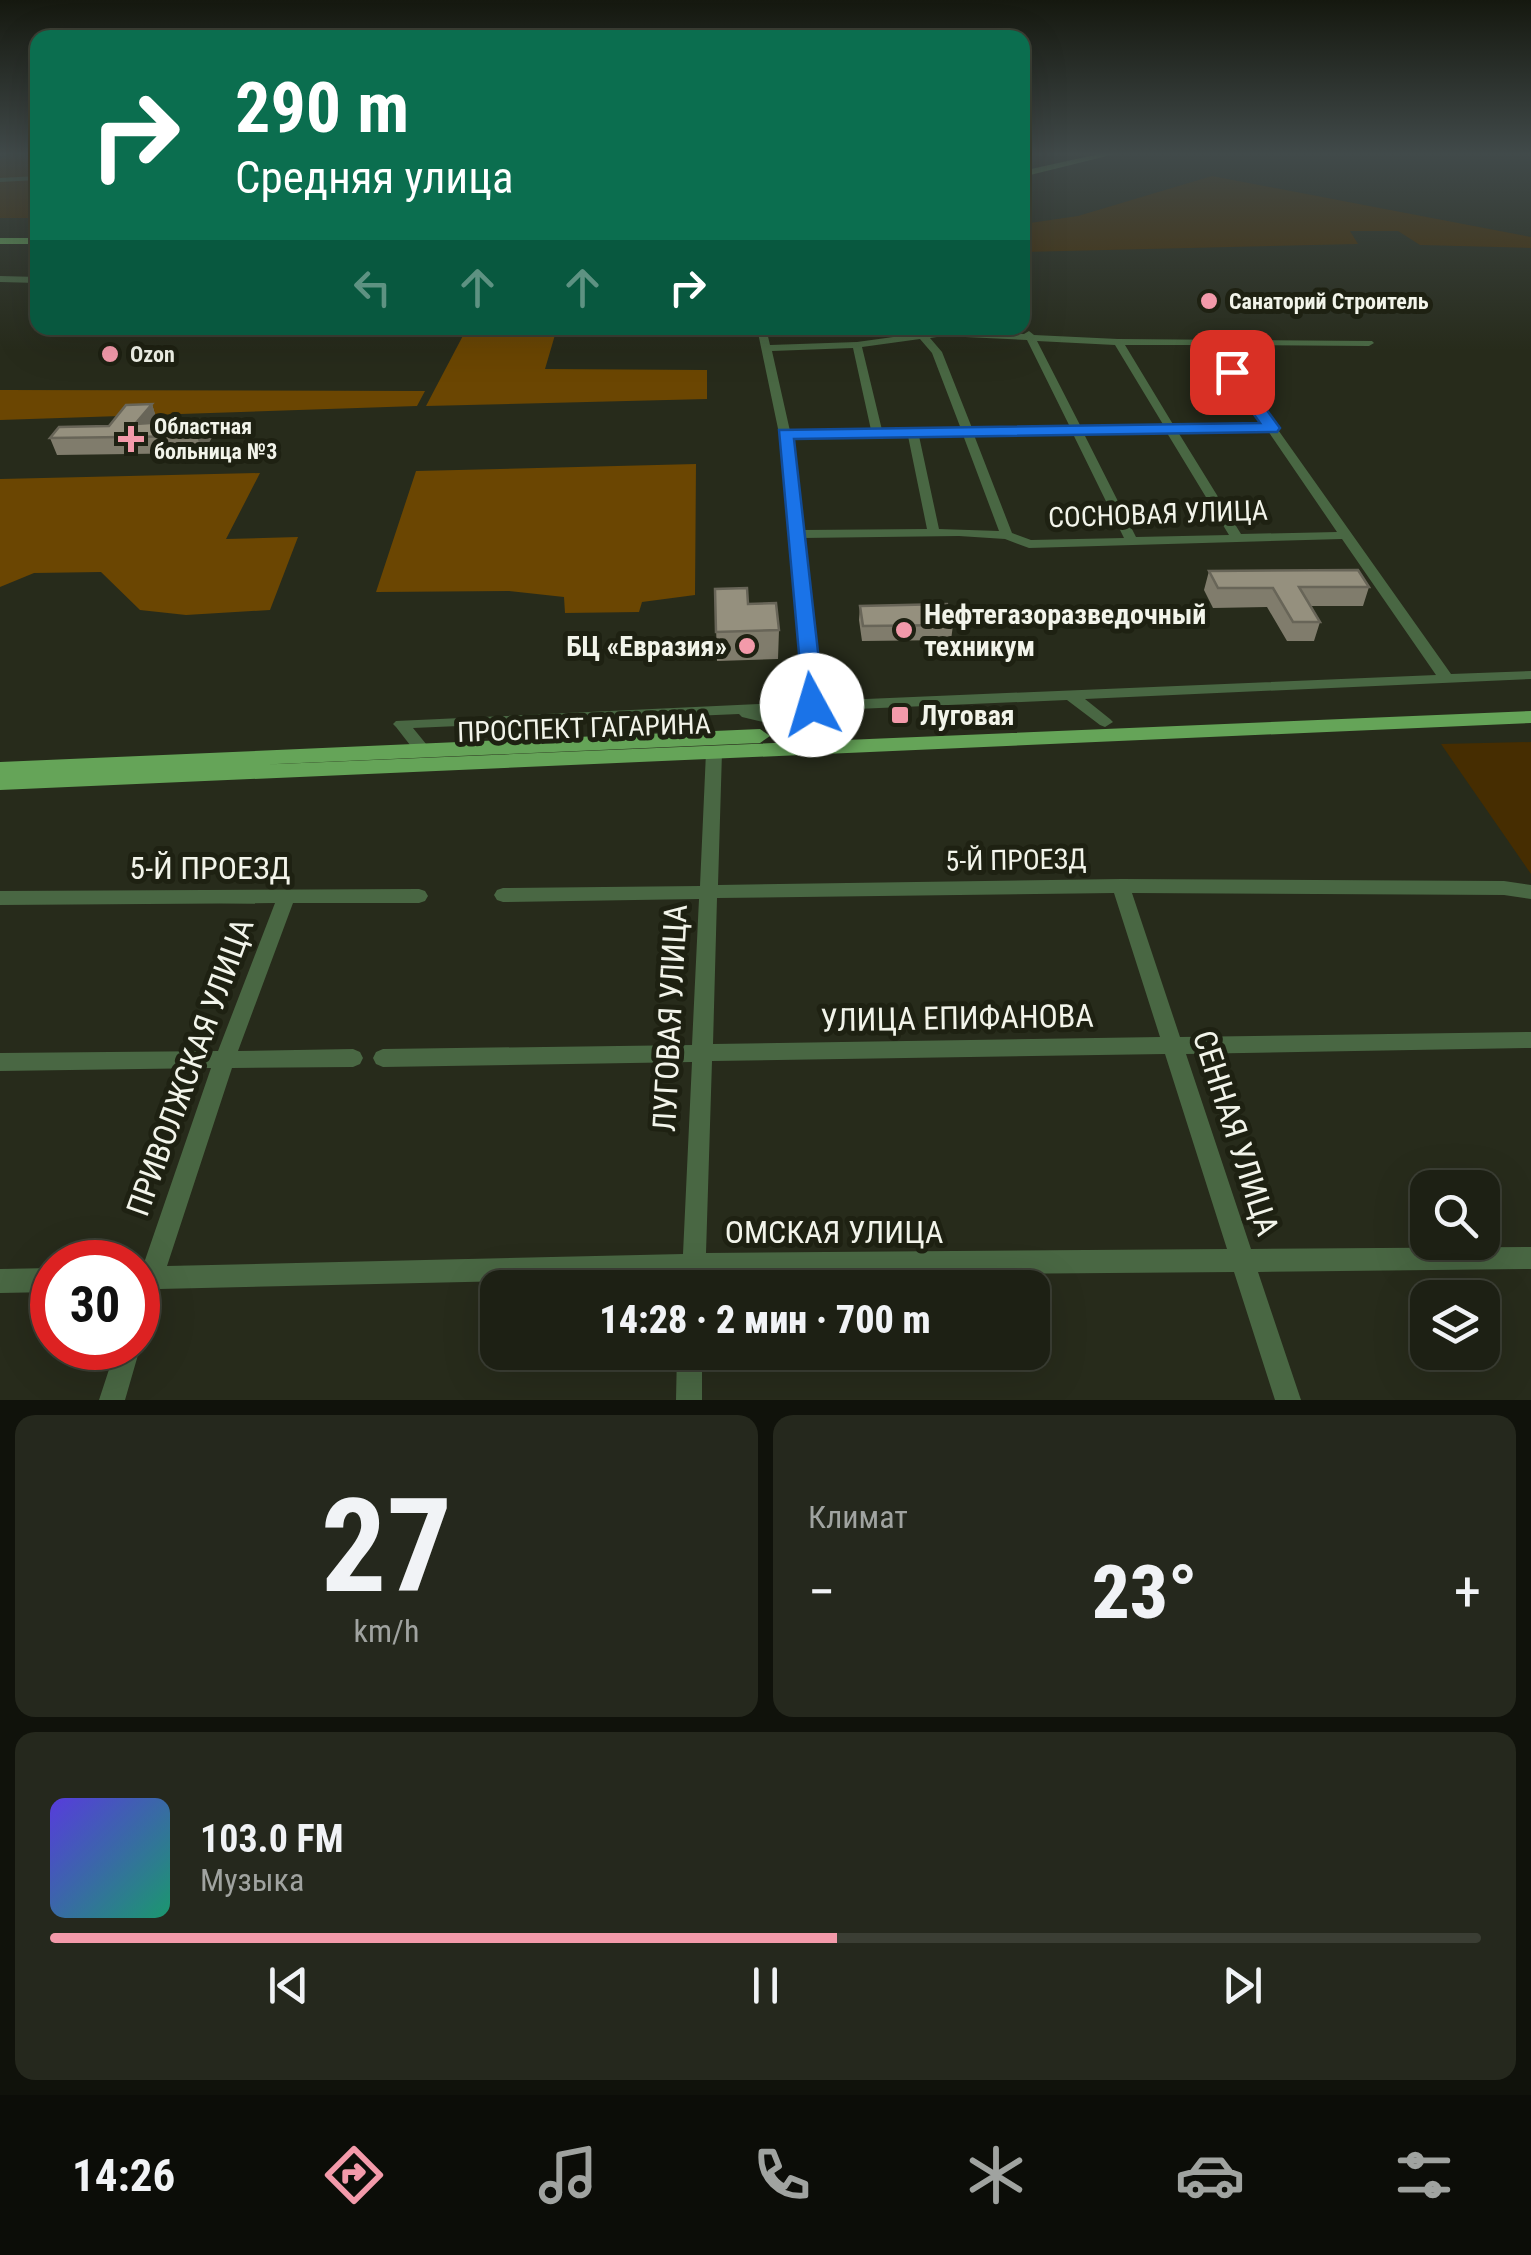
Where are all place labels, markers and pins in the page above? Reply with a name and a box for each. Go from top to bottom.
place label: Санаторий Строитель [1229,289,1429,314]
marker: Санаторий Строитель [1198,290,1220,312]
pin [1190,330,1275,415]
place label: Ozon [130,342,175,367]
marker: Ozon [99,343,121,365]
place label: Областная больница №3 [154,414,277,464]
marker: Областная больница №3 [118,426,144,452]
place label: Нефтегазоразведочный техникум [924,598,1206,663]
marker: Нефтегазоразведочный техникум [893,619,915,641]
place label: БЦ «Евразия» [566,630,727,663]
marker: БЦ «Евразия» [736,635,758,657]
place label: Луговая [920,699,1015,732]
marker: Луговая [889,704,911,726]

